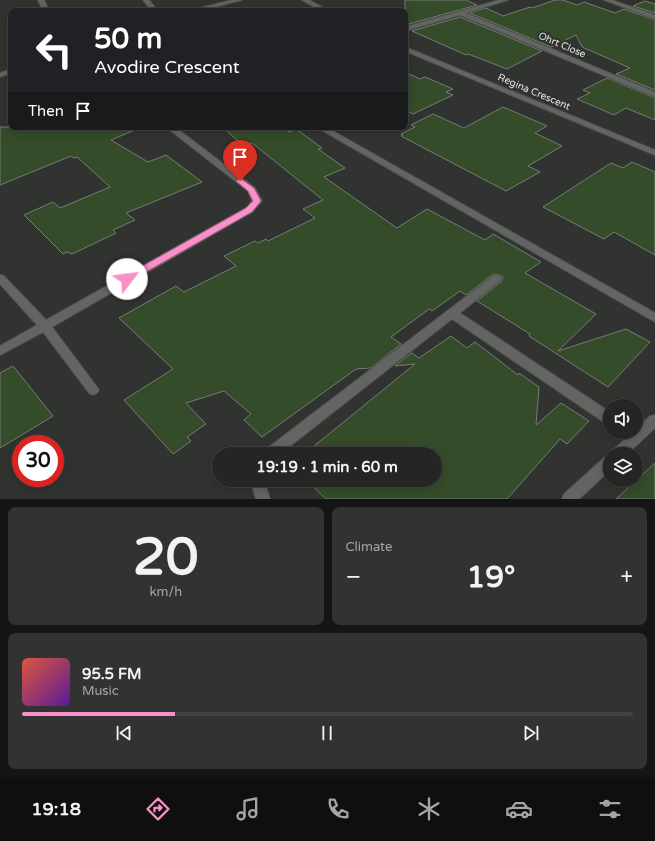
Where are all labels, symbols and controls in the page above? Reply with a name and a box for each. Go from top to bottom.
text: 50 m [94,22,162,56]
icon: left [28,24,80,76]
street label: Ohrt Close [536,30,588,60]
text: Avodire Crescent [94,56,240,78]
street label: Regina Crescent [496,71,572,113]
icon: arrive [72,100,94,122]
text: Then [28,102,64,120]
pin [223,140,257,181]
icon: arrive [229,146,251,168]
position arrow [106,258,148,300]
map controls [603,399,643,487]
button: sound [603,399,643,439]
speed limit sign: 30 [12,435,64,487]
button: layers [603,447,643,487]
text: 19:19 · 1 min · 60 m [256,458,398,476]
text: 20 [133,526,198,589]
text: Climate [346,539,392,555]
text: 19° [466,559,515,596]
text: − [346,564,361,590]
text: + [621,564,633,590]
text: km/h [149,584,182,600]
text: 95.5 FM [82,665,142,683]
text: Music [82,683,119,699]
icon: previous [113,722,135,744]
icon: pause [316,722,338,744]
icon: next [520,722,542,744]
icon: directions [144,795,172,823]
icon: music [234,795,262,823]
icon: phone [324,795,352,823]
icon: climate [415,795,443,823]
icon: car [505,795,533,823]
icon: filters [596,795,624,823]
text: 19:18 [31,798,81,820]

